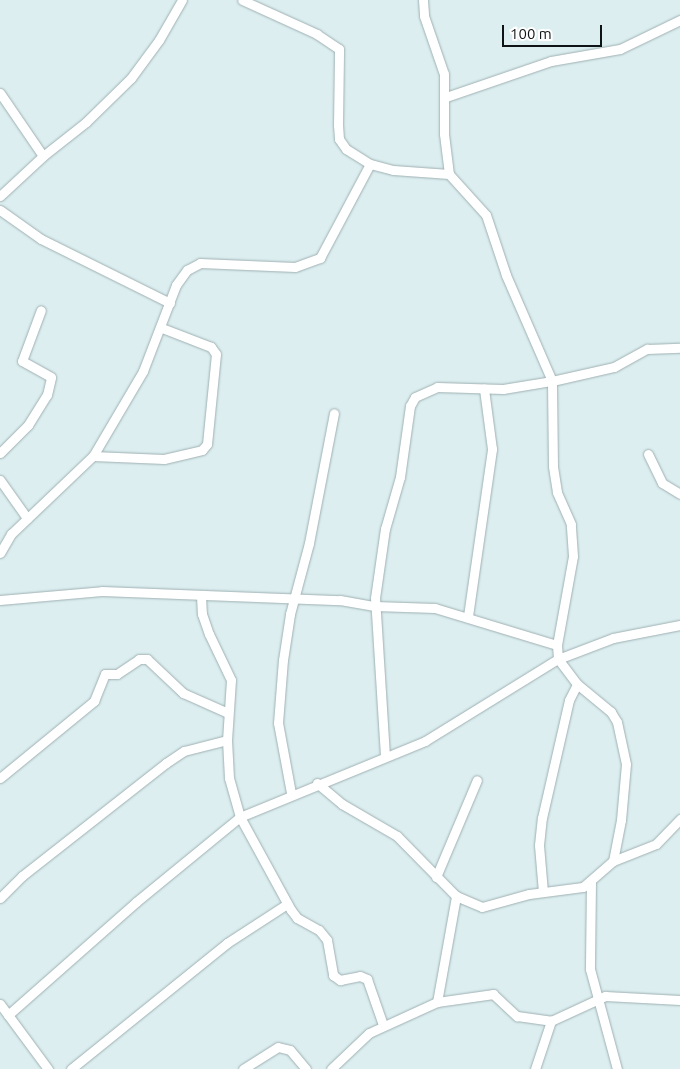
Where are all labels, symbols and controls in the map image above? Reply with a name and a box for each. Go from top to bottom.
scale bar [505,15,605,47]
text: 100 m [510,25,552,42]

